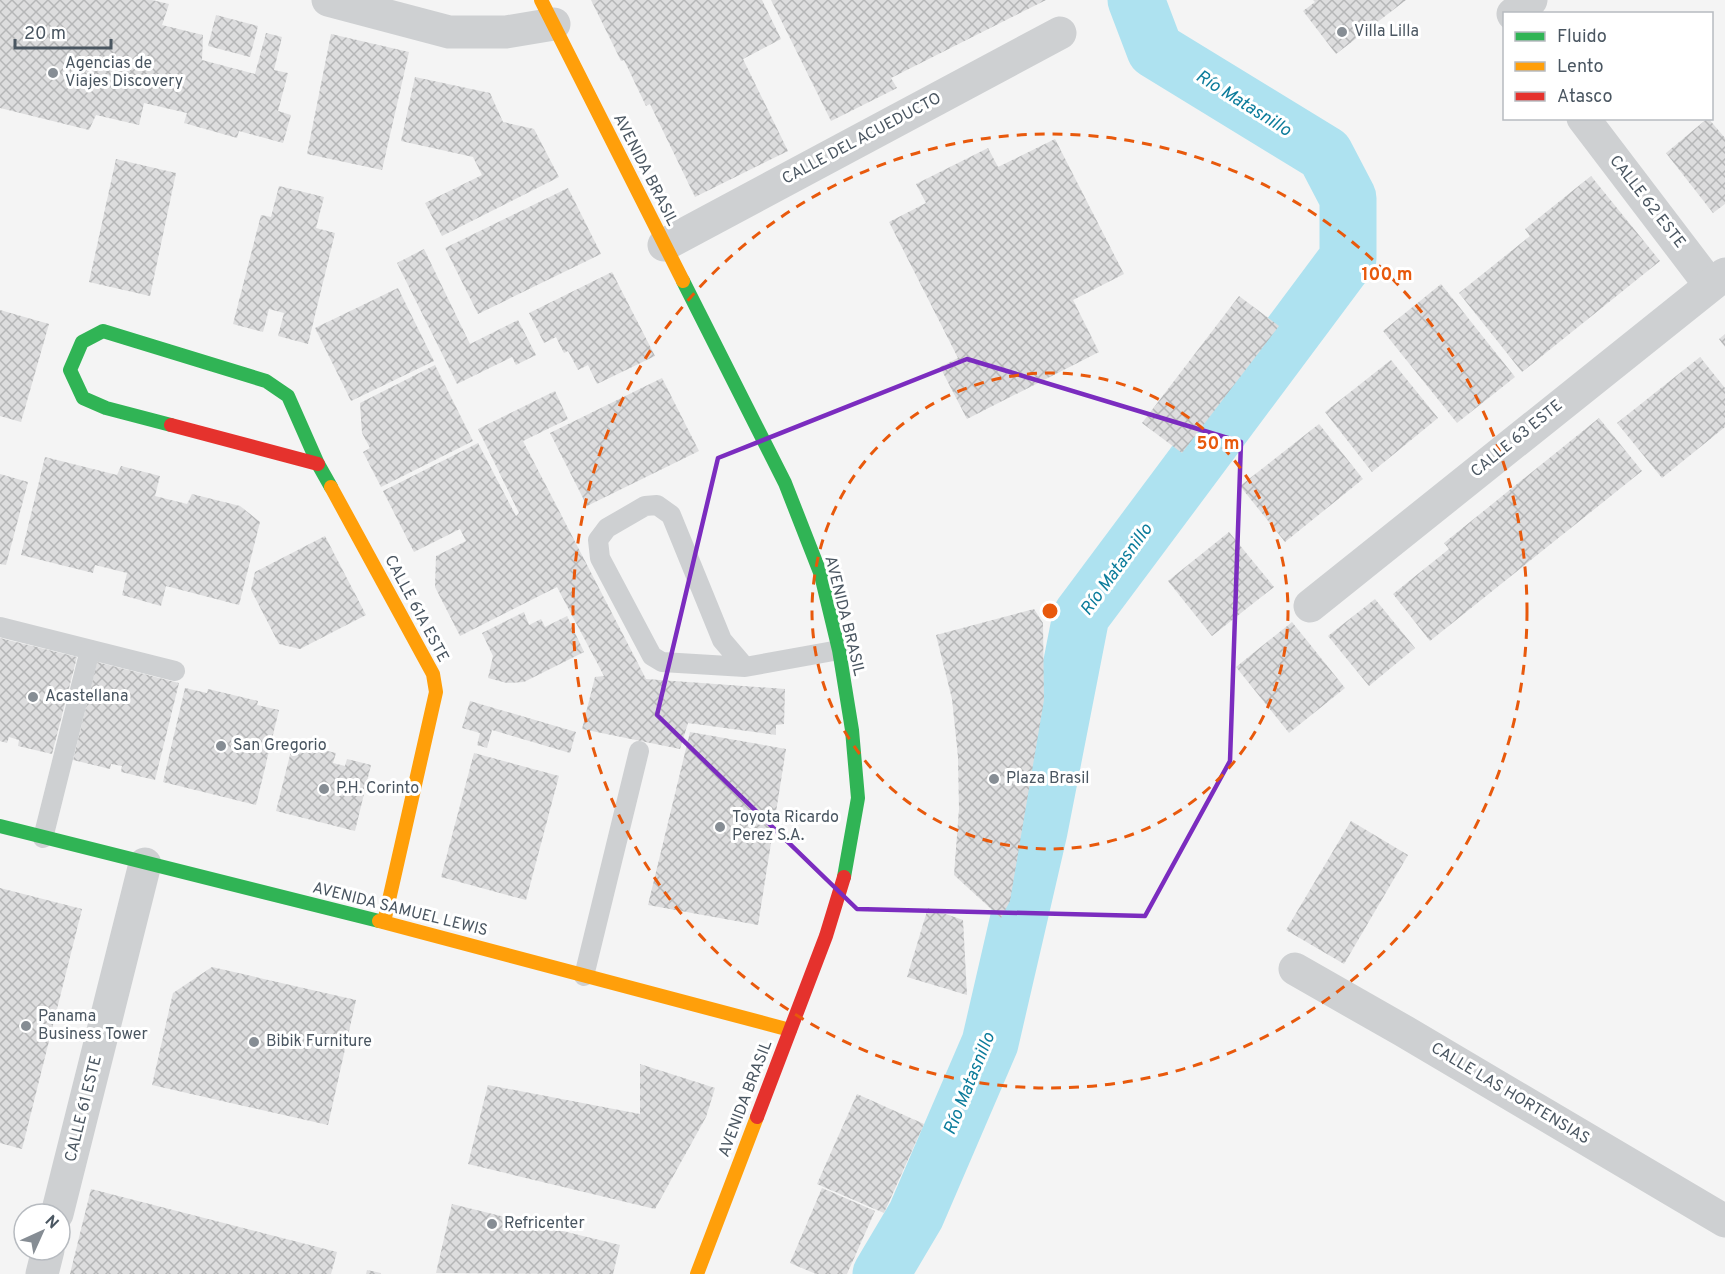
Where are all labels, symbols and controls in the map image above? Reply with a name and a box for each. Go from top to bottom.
scale bar [15,12,111,50]
legend [1503,12,1713,120]
place label: Villa Lilla [1354,22,1419,42]
text: 20 m [24,23,66,46]
marker: Villa Lilla [1335,25,1349,39]
text: Fluido [1557,26,1607,49]
place label: Agencias de Viajes Discovery [65,54,183,92]
text: Lento [1557,56,1603,79]
marker: Agencias de Viajes Discovery [46,66,60,80]
water label: Río Matasnillo [1191,66,1295,143]
text: Atasco [1557,86,1613,109]
street label: CALLE DEL ACUEDUCTO [779,89,945,189]
street label: AVENIDA BRASIL [608,111,682,229]
street label: CALLE 62 ESTE [1604,152,1690,252]
text: 100 m [1361,264,1413,287]
street label: CALLE 63 ESTE [1467,396,1567,482]
text: 50 m [1196,433,1240,456]
water label: Río Matasnillo [1076,519,1158,621]
street label: CALLE 61A ESTE [379,552,453,666]
street label: AVENIDA BRASIL [819,554,869,678]
centre of rings [1040,601,1060,621]
place label: Acastellana [45,687,128,707]
marker: Acastellana [26,690,40,704]
place label: San Gregorio [233,736,327,756]
marker: San Gregorio [214,739,228,753]
place label: Plaza Brasil [1006,769,1090,789]
marker: Plaza Brasil [987,772,1001,786]
place label: P.H. Corinto [336,779,419,799]
marker: P.H. Corinto [317,782,331,796]
place label: Toyota Ricardo Perez S.A. [732,808,839,846]
marker: Toyota Ricardo Perez S.A. [713,820,727,834]
street label: AVENIDA SAMUEL LEWIS [310,879,490,941]
place label: Panama Business Tower [38,1007,148,1045]
marker: Panama Business Tower [19,1019,33,1033]
water label: Río Matasnillo [939,1029,1001,1139]
place label: Bibik Furniture [266,1032,372,1052]
marker: Bibik Furniture [247,1035,261,1049]
street label: AVENIDA BRASIL [715,1038,777,1160]
street label: CALLE LAS HORTENSIAS [1427,1039,1593,1149]
street label: CALLE 61 ESTE [61,1054,107,1164]
north arrow [12,1202,72,1262]
text: N [40,1212,62,1234]
place label: Refricenter [504,1214,585,1234]
marker: Refricenter [485,1217,499,1231]

